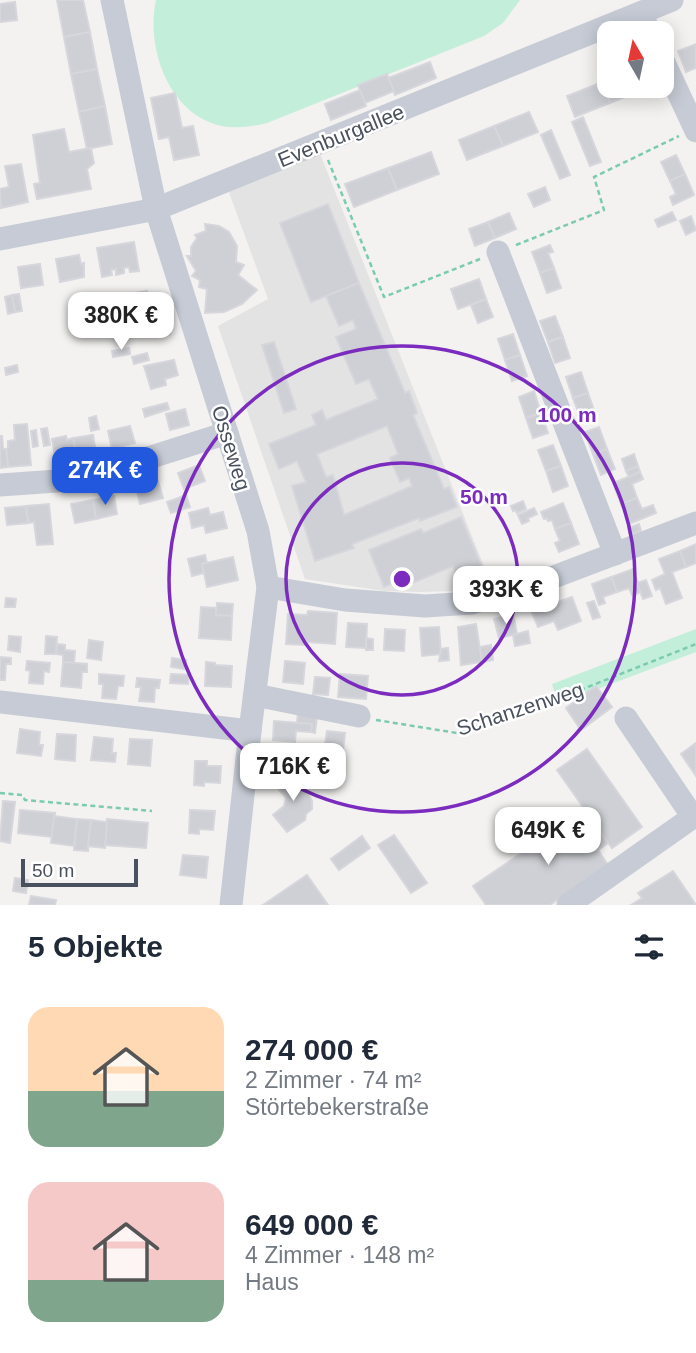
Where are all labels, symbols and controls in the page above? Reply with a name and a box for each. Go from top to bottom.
north arrow [597,21,674,98]
map controls [597,21,674,98]
street label: Evenburgallee [274,100,407,171]
pin: 380K € [64,292,178,352]
text: 380K € [84,302,158,328]
street label: Osseweg [208,403,255,493]
text: 100 m [537,403,597,426]
pin: 274K € [48,448,162,507]
text: 274K € [68,457,142,483]
text: 50 m [460,485,508,508]
pin: 393K € [449,566,563,626]
centre of rings [390,567,414,591]
text: 393K € [469,576,543,602]
street label: Schanzenweg [454,677,586,740]
pin: 716K € [236,744,350,803]
text: 716K € [256,753,330,779]
pin: 649K € [491,808,605,867]
text: 649K € [511,817,585,843]
scale bar [21,856,138,888]
text: 50 m [32,860,74,881]
icon: filters [630,928,668,966]
text: 5 Objekte [28,930,163,963]
text: 274 000 € [245,1033,378,1066]
icon: home [84,1035,168,1119]
text: 2 Zimmer · 74 m² [245,1067,421,1093]
text: Störtebekerstraße [245,1094,429,1120]
text: 649 000 € [245,1208,378,1241]
icon: home [84,1210,168,1294]
text: 4 Zimmer · 148 m² [245,1242,434,1268]
text: Haus [245,1269,299,1295]

